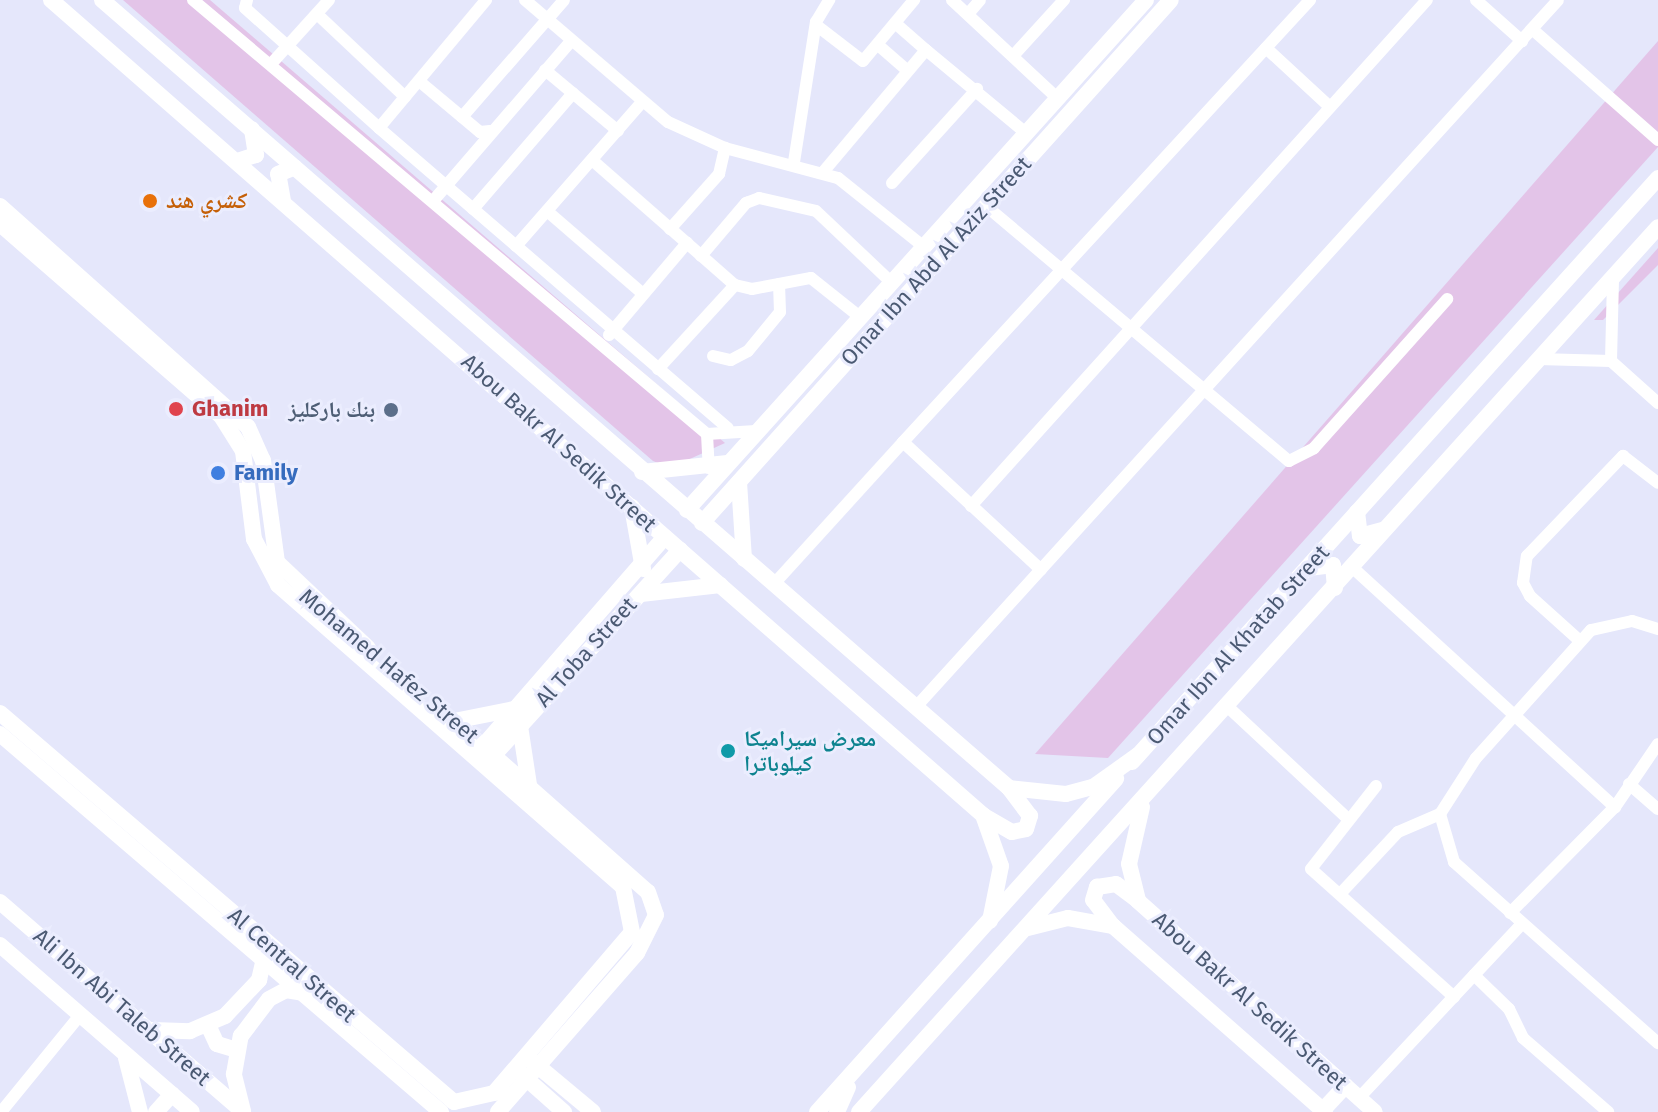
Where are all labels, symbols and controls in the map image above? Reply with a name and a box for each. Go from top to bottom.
street label: Omar Ibn Abd Al Aziz Street [835,151,1037,371]
place label: كشري هند [166,188,247,214]
marker: كشري هند [141,192,159,210]
street label: Abou Bakr Al Sedik Street [456,349,662,537]
place label: Ghanim [192,396,268,422]
place label: بنك باركليز [288,397,375,423]
marker: Ghanim [167,400,185,418]
marker: بنك باركليز [382,401,400,419]
place label: Family [234,460,298,486]
marker: Family [209,464,227,482]
street label: Omar Ibn Al Khatab Street [1141,540,1335,750]
street label: Mohamed Hafez Street [294,583,484,749]
street label: Al Toba Street [530,592,642,712]
place label: معرض سيراميكا كيلوباترا [744,725,876,776]
marker: معرض سيراميكا كيلوباترا [719,742,737,760]
street label: Al Central Street [223,902,361,1028]
street label: Abou Bakr Al Sedik Street [1147,907,1353,1095]
street label: Ali Ibn Abi Taleb Street [28,923,216,1091]

